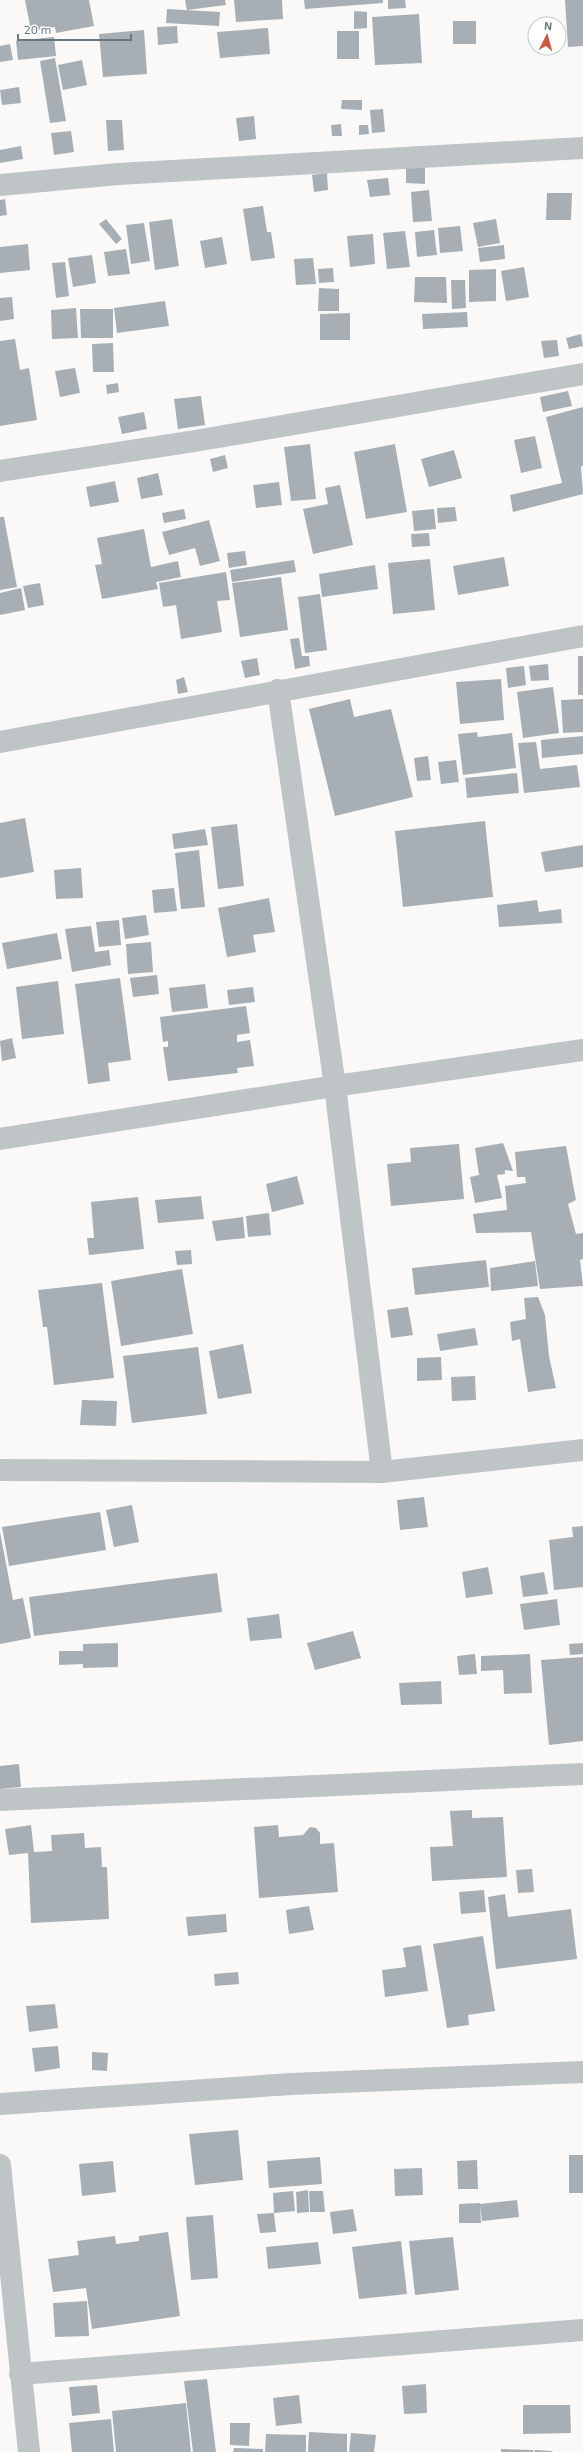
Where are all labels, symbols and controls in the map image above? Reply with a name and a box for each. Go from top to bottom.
scale bar [18,16,131,42]
north arrow [527,16,567,56]
text: N [543,19,553,32]
text: 20 m [24,22,51,36]

